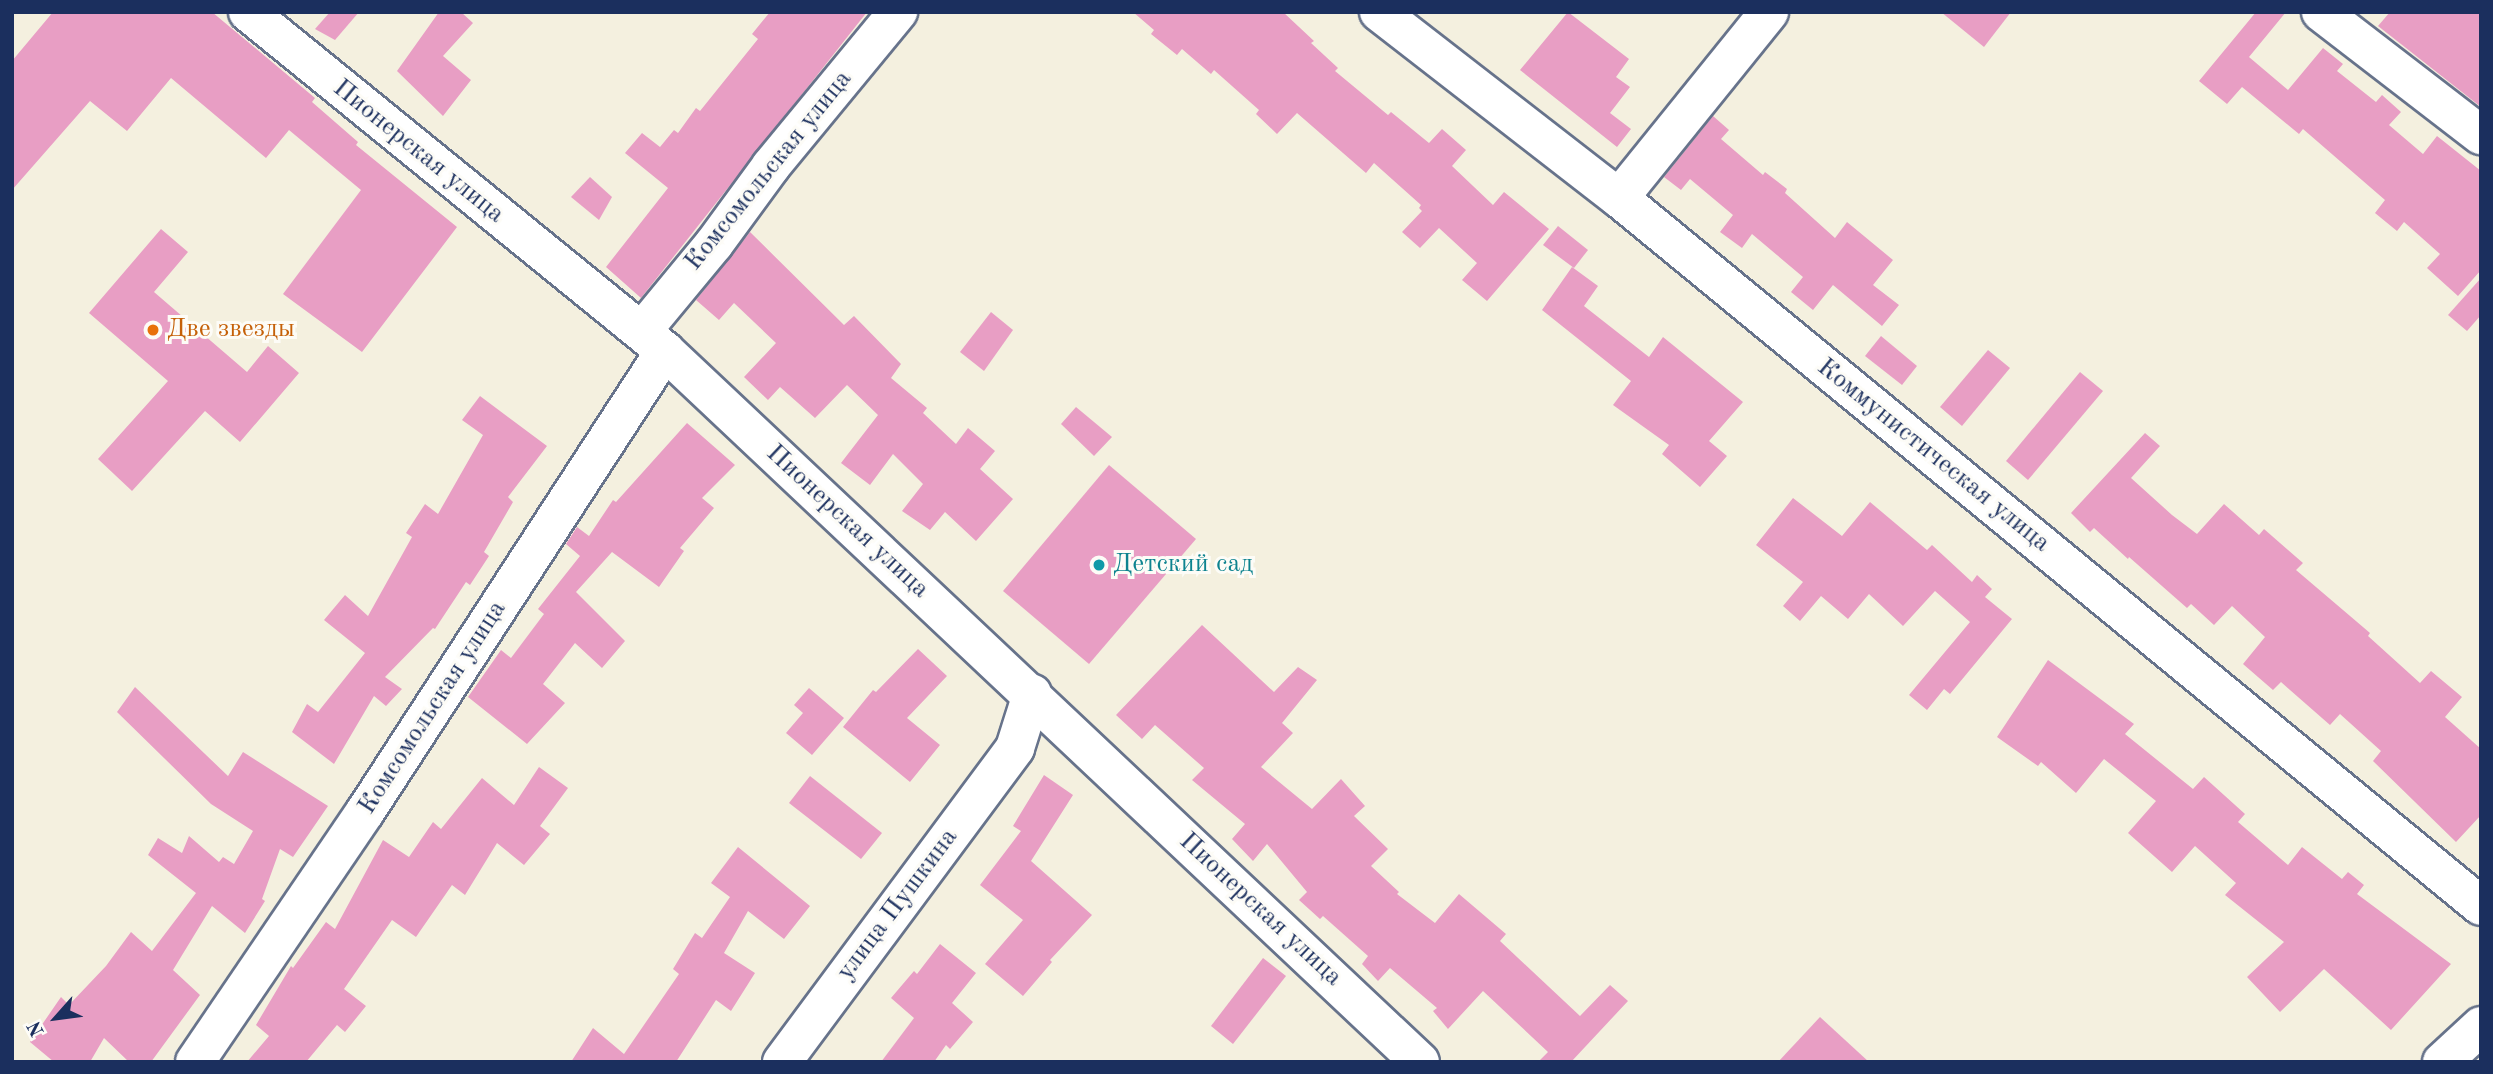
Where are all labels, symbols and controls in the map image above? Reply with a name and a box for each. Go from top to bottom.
street label: Комсомольская улица [679,65,859,277]
street label: Пионерская улица [326,73,510,231]
place label: Две звезды [167,314,295,346]
marker: Две звезды [145,322,161,338]
street label: Коммунистическая улица [1810,352,2056,560]
street label: Пионерская улица [759,438,935,606]
place label: Детский сад [1113,549,1253,581]
marker: Детский сад [1091,557,1107,573]
street label: Комсомольская улица [352,595,514,821]
street label: улица Пушкина [831,823,965,987]
street label: Пионерская улица [1172,826,1348,994]
north arrow [21,983,91,1053]
text: N [25,1017,49,1039]

